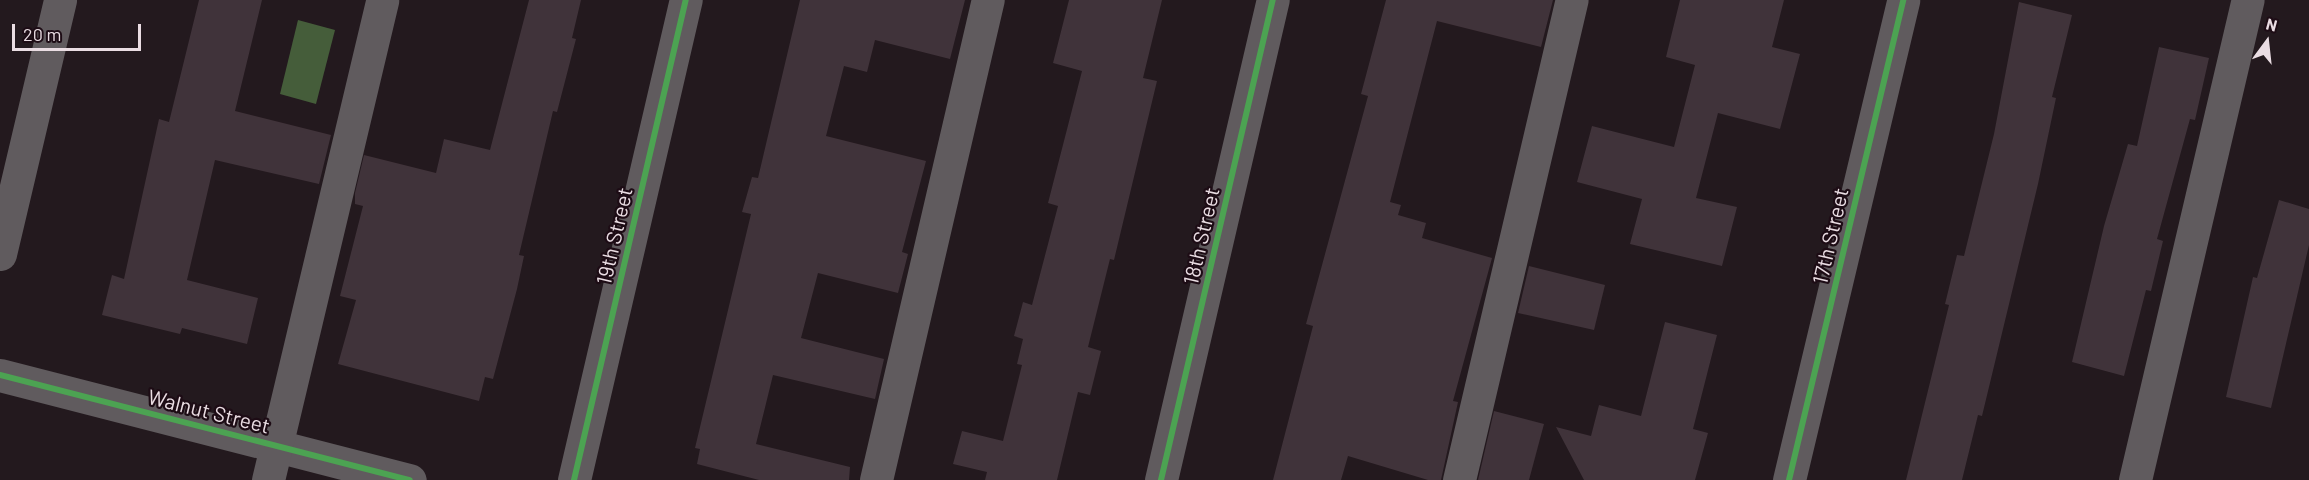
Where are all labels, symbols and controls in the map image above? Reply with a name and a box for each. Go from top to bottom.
scale bar [15,12,144,50]
north arrow [2237,12,2297,72]
text: N [2264,14,2279,35]
text: 20 m [23,23,61,45]
street label: 19th Street [591,185,637,287]
street label: 18th Street [1178,185,1224,287]
street label: 17th Street [1807,186,1853,286]
street label: Walnut Street [145,384,273,438]

